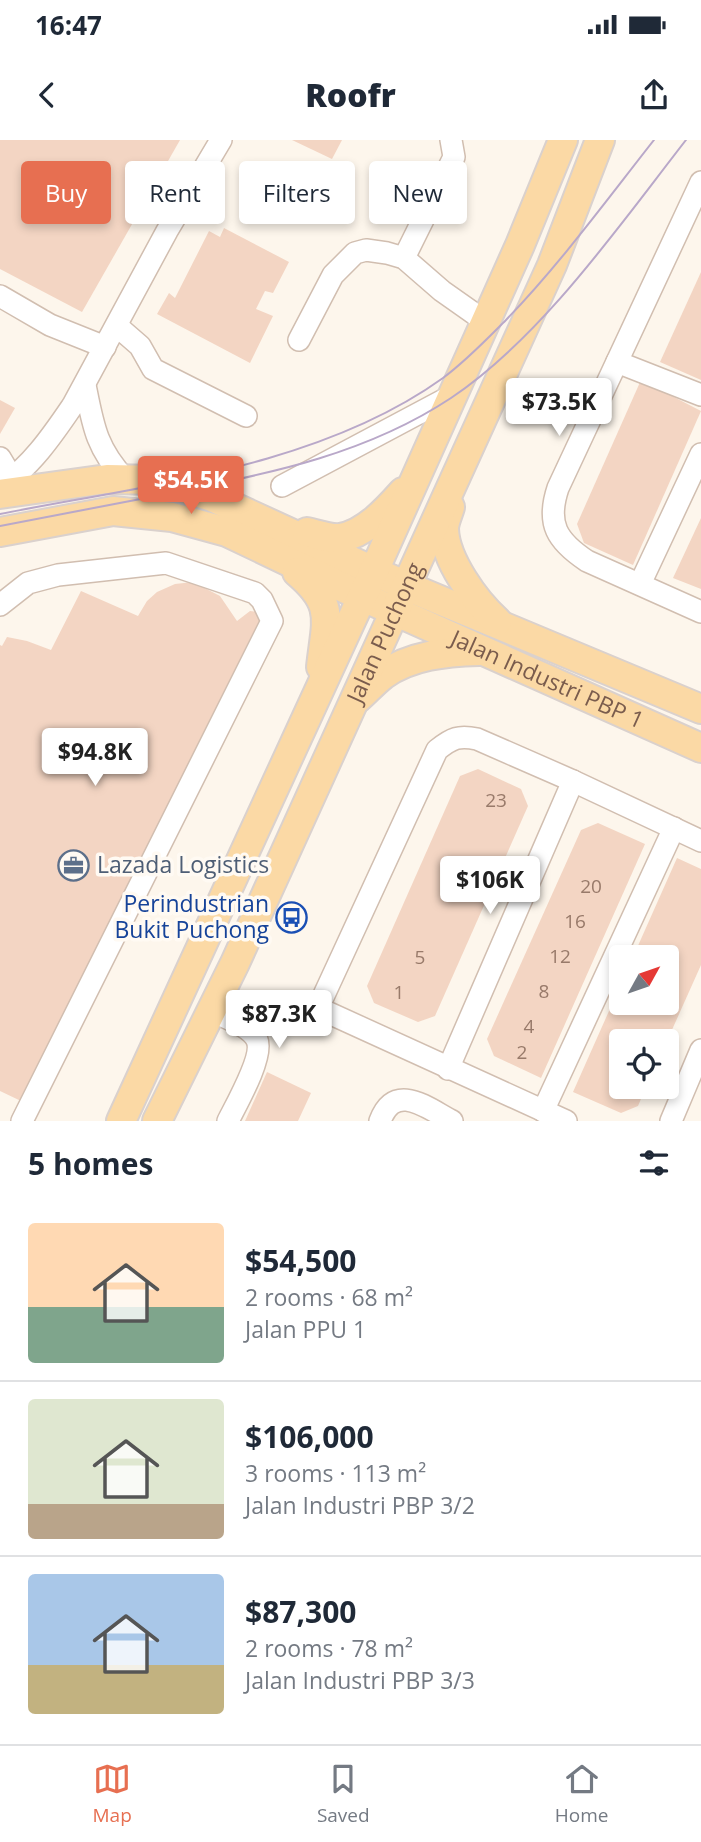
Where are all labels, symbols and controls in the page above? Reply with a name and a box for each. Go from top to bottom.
text: 16:47 [35,7,102,43]
text: Roofr [305,73,396,116]
icon: back [28,76,66,114]
icon: share [635,76,673,114]
chip: Buy [21,161,111,224]
chip: Rent [125,161,225,224]
chip: Filters [239,161,355,224]
chip: New [369,161,467,224]
pin: $73.5K [502,378,616,438]
text: $73.5K [522,385,596,417]
pin: $54.5K [134,456,248,516]
text: $54.5K [154,463,228,495]
street label: Jalan Puchong [337,556,430,710]
street label: Jalan Industri PBP 1 [444,621,650,736]
pin: $94.8K [38,728,152,788]
text: $94.8K [58,735,132,767]
house number: 23 [485,787,507,813]
office icon: Lazada Logistics [57,848,91,882]
place label: Lazada Logistics [97,848,269,880]
pin: $106K [441,856,539,916]
text: $106K [456,863,524,895]
house number: 20 [580,873,602,899]
place label: Perindustrian Bukit Puchong [114,887,270,945]
bus stop icon: Perindustrian Bukit Puchong [275,900,309,934]
house number: 16 [564,908,586,934]
house number: 12 [549,943,571,969]
house number: 5 [415,944,425,970]
north arrow [609,945,679,1015]
map controls [609,945,679,1099]
house number: 8 [539,978,549,1004]
house number: 1 [394,979,404,1005]
pin: $87.3K [222,990,336,1050]
text: $87.3K [242,997,316,1029]
house number: 4 [524,1013,535,1039]
button: locate [609,1029,679,1099]
house number: 2 [517,1039,527,1065]
text: 5 homes [28,1143,153,1184]
icon: filters [635,1144,673,1182]
text: $54,500 [245,1240,356,1281]
icon: home [84,1251,168,1335]
text: 2 rooms · 68 m² [245,1281,413,1313]
text: Jalan PPU 1 [245,1313,366,1345]
text: $106,000 [245,1416,374,1457]
icon: home [84,1427,168,1511]
text: 3 rooms · 113 m² [245,1457,426,1489]
text: Jalan Industri PBP 3/2 [245,1489,475,1521]
text: $87,300 [245,1591,356,1632]
icon: home [84,1602,168,1686]
text: 2 rooms · 78 m² [245,1632,413,1664]
text: Jalan Industri PBP 3/3 [245,1664,475,1696]
tab: Map [93,1760,132,1828]
tab: Saved [317,1760,370,1828]
tab: Home [555,1760,608,1828]

